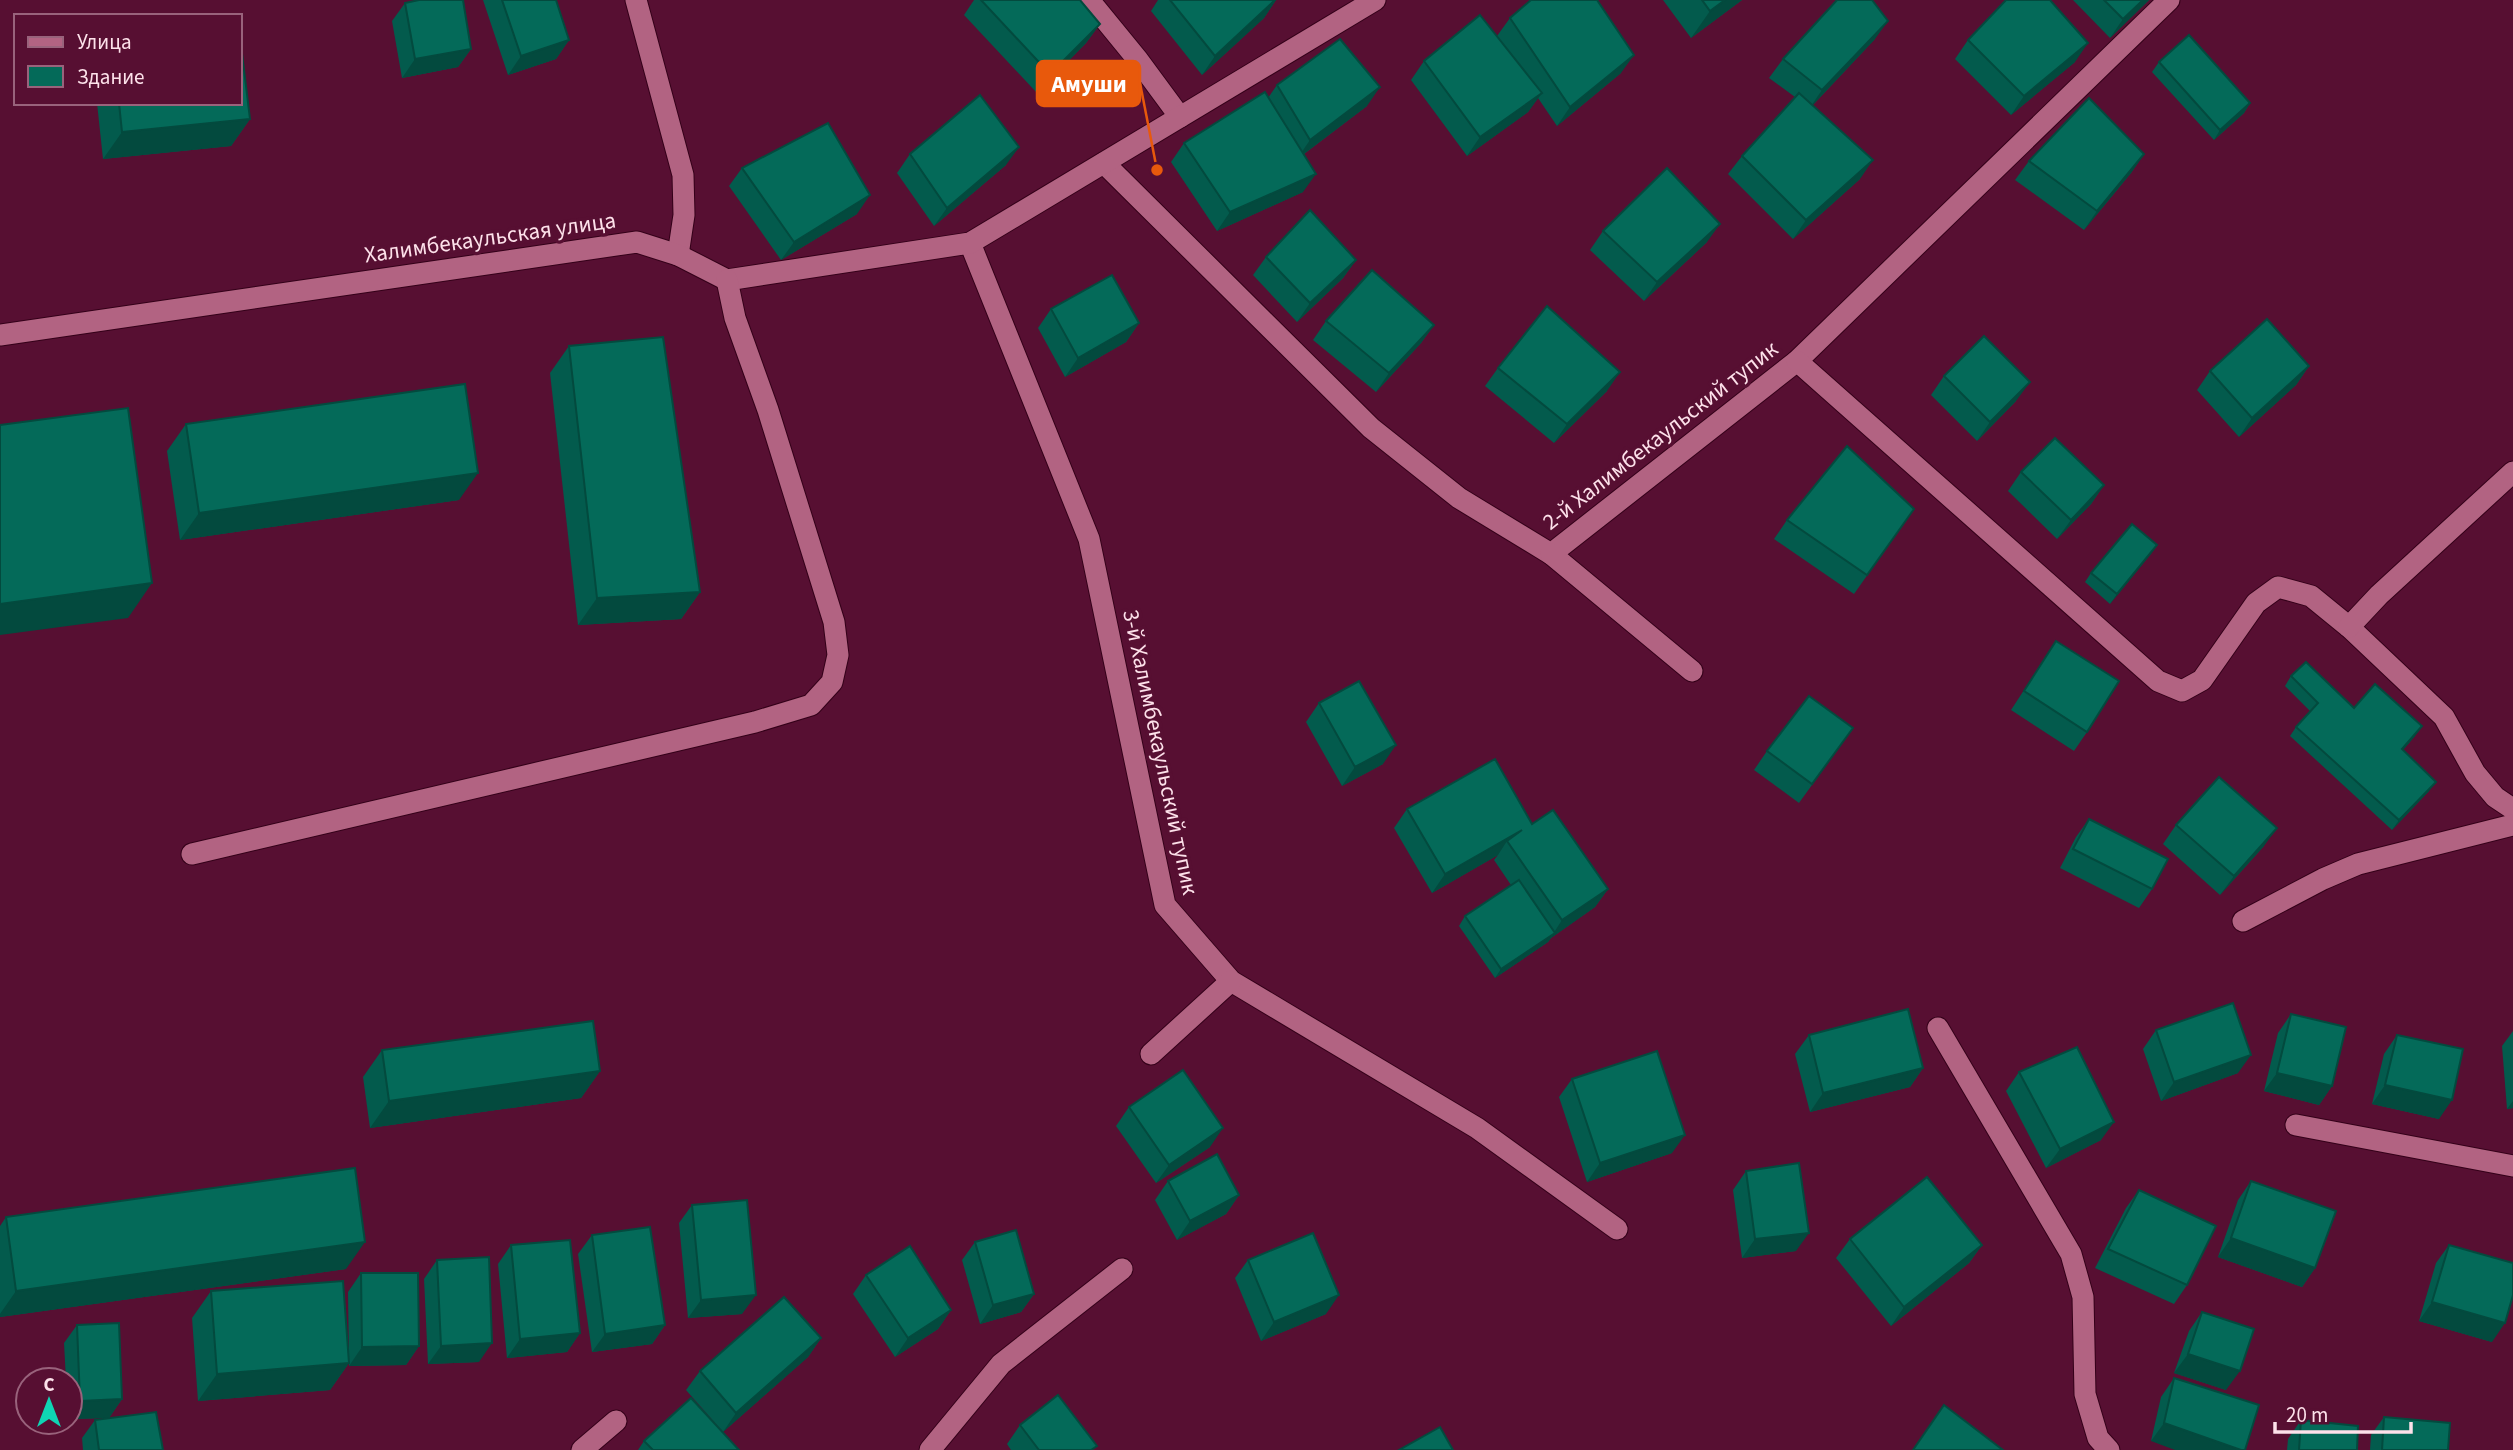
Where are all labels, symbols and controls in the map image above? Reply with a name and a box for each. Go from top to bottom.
legend [14,14,242,105]
text: Улица [77,27,132,57]
callout: Амуши [1037,61,1140,106]
text: Здание [77,62,145,92]
text: Амуши [1050,67,1127,102]
street label: Халимбекаульская улица [362,204,618,271]
street label: 2-й Халимбекаульский тупик [1536,333,1785,538]
street label: 3-й Халимбекаульский тупик [1114,606,1207,898]
north arrow [14,1366,84,1436]
text: С [43,1372,55,1399]
scale bar [2275,1390,2412,1434]
text: 20 m [2286,1400,2328,1430]

